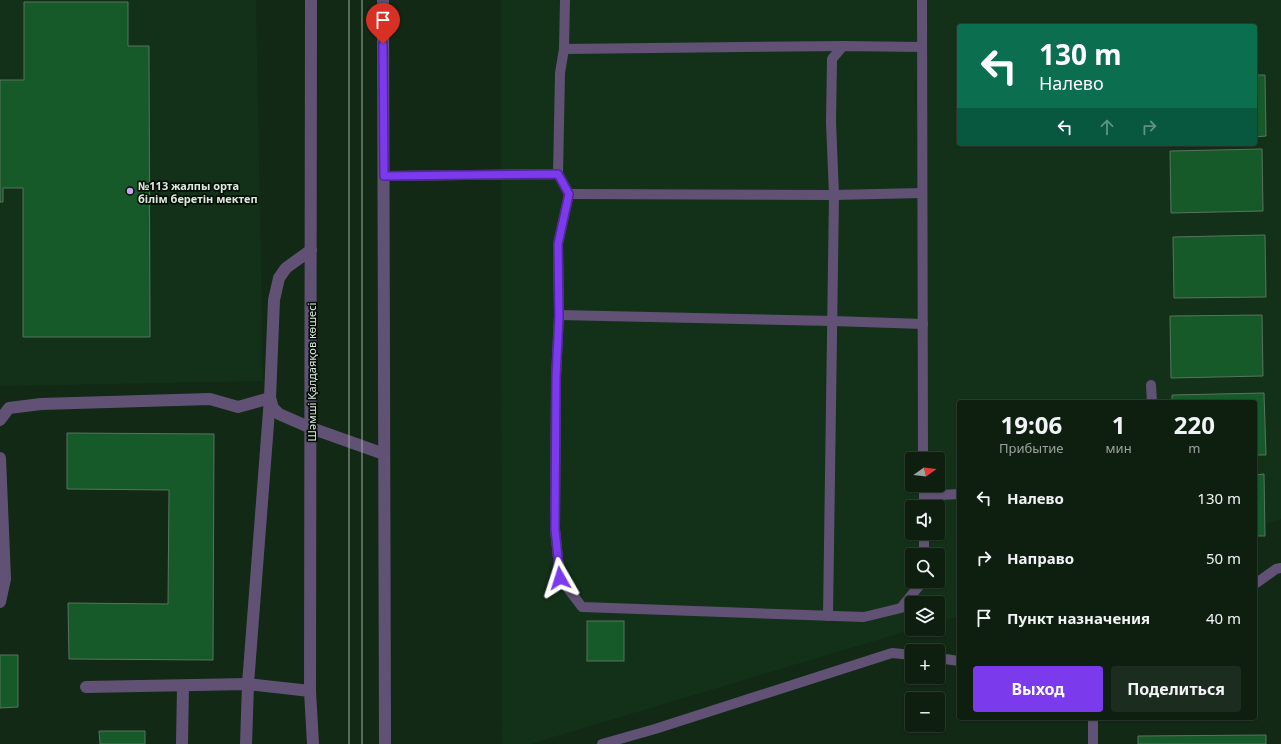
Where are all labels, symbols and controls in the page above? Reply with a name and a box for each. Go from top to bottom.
pin [366,3,400,44]
icon: arrive [372,9,394,31]
text: 130 m [1039,35,1122,73]
icon: left [973,40,1025,92]
text: Налево [1039,71,1104,95]
icon: left [1054,116,1076,138]
icon: ahead [1096,116,1118,138]
icon: right [1138,116,1160,138]
place label: №113 жалпы орта білім беретін мектеп [138,178,258,206]
marker: №113 жалпы орта білім беретін мектеп [125,186,135,196]
street label: Шәмші Қалдаяқов көшесі [304,303,319,441]
text: 19:06 [1000,408,1062,441]
text: 1 [1112,408,1125,441]
text: 220 [1174,408,1215,441]
text: Прибытие [999,439,1064,457]
text: мин [1106,439,1132,457]
text: m [1188,439,1200,457]
north arrow [905,452,945,492]
map controls [905,452,945,732]
icon: left [973,487,995,509]
text: Налево [1007,488,1064,508]
text: 130 m [1197,488,1241,508]
button: sound [905,500,945,540]
icon: right [973,547,995,569]
button: search [905,548,945,588]
text: Направо [1007,548,1074,568]
text: 50 m [1206,548,1241,568]
position arrow [539,557,581,599]
button: layers [905,596,945,636]
icon: arrive [973,607,995,629]
text: Пункт назначения [1007,608,1150,628]
text: 40 m [1206,608,1241,628]
button: + [905,644,945,684]
button: Выход [973,666,1103,712]
button: Поделиться [1111,666,1241,712]
button: − [905,692,945,732]

